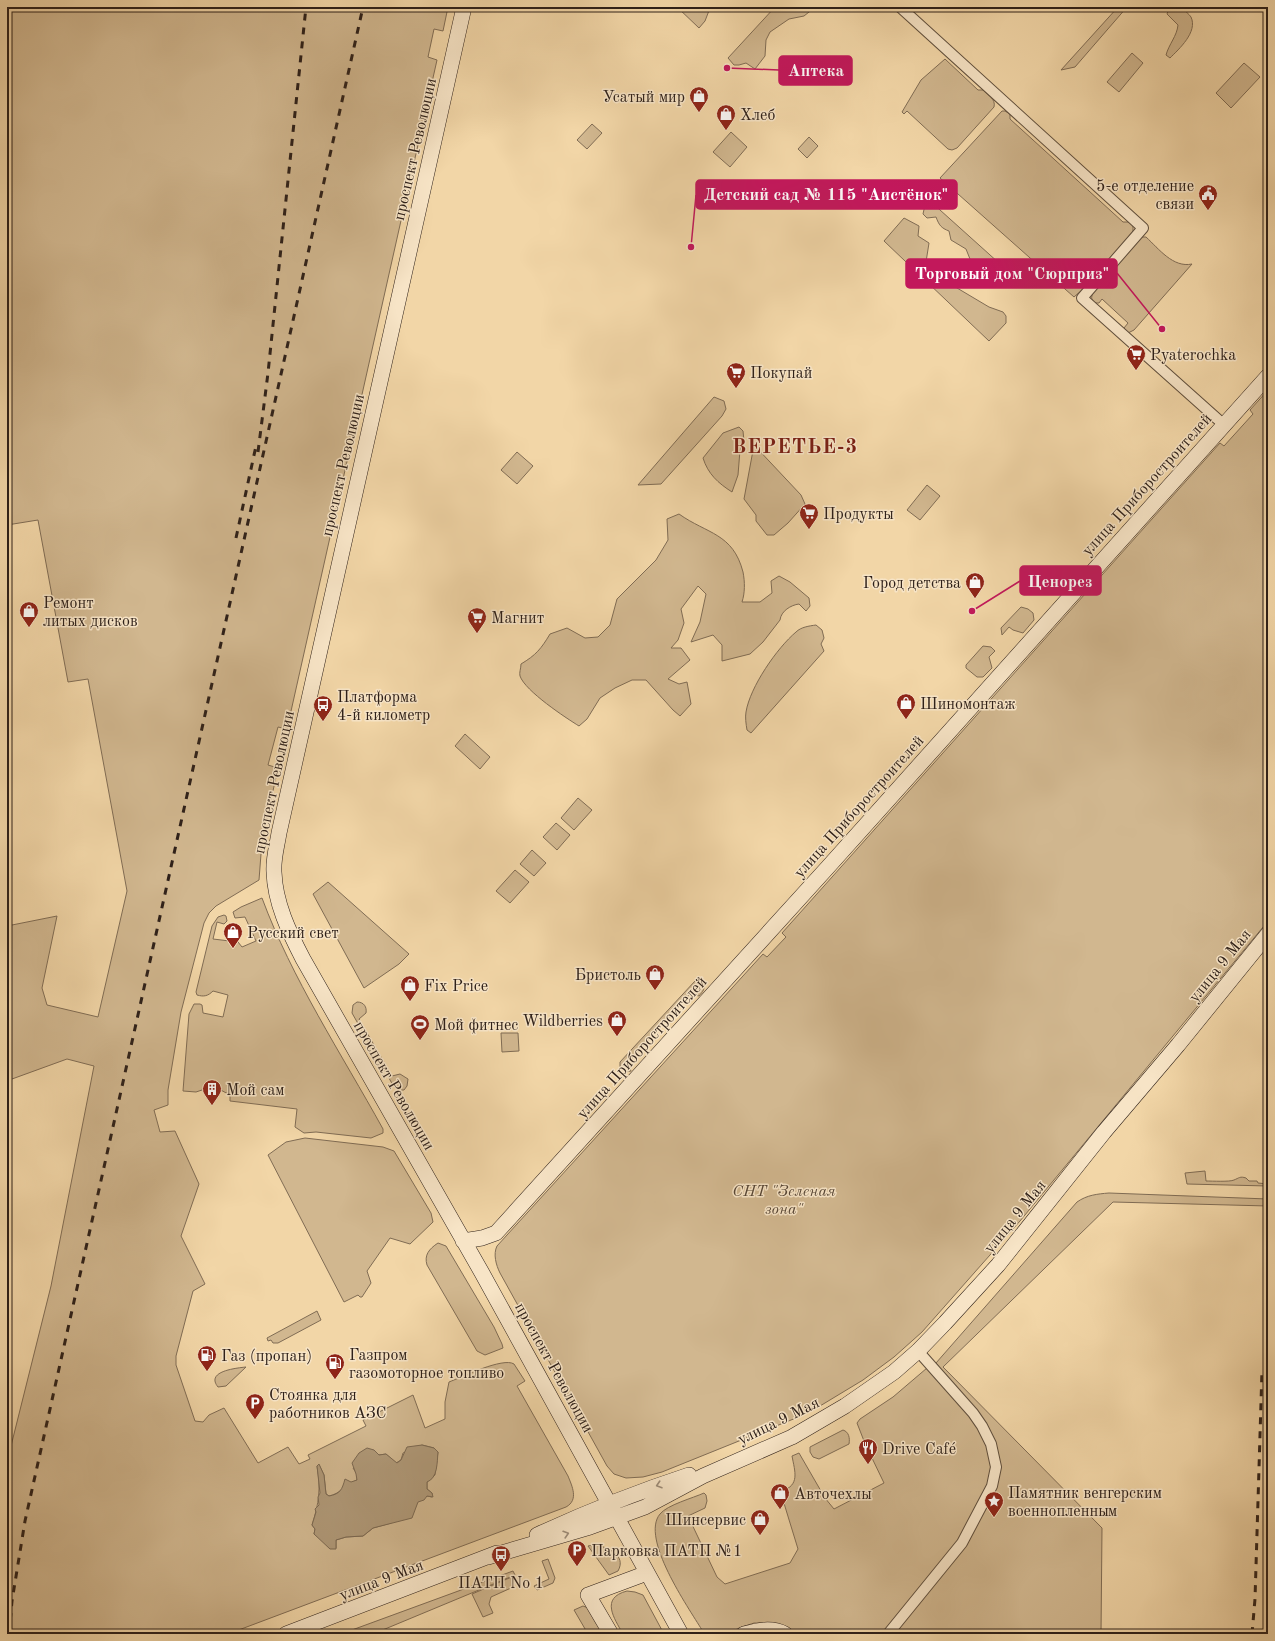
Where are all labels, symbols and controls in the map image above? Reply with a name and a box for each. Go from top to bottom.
callout: Аптека [779,56,852,85]
text: Аптека [788,63,844,80]
street label: проспект Революции [392,77,440,222]
shop icon: Усатый мир [688,85,710,113]
place label: Усатый мир [603,90,685,106]
shop icon: Хлеб [715,103,737,131]
place label: Хлеб [740,108,775,124]
place label: 5-е отделение связи [1096,179,1194,213]
callout: Детский сад № 115 "Аистёнок" [696,180,957,209]
public building icon: 5-е отделение связи [1197,183,1219,211]
text: Детский сад № 115 "Аистёнок" [704,187,948,204]
callout: Торговый дом "Сюрприз" [906,259,1117,288]
text: Торговый дом "Сюрприз" [915,266,1109,283]
supermarket icon: Pyaterochka [1125,343,1147,371]
place label: Pyaterochka [1150,348,1236,364]
supermarket icon: Покупай [725,361,747,389]
place label: Покупай [750,366,812,382]
street label: проспект Революции [320,393,368,538]
street label: улица Приборостроителей [1080,411,1215,560]
district label: ВЕРЕТЬЕ-3 [732,438,858,458]
supermarket icon: Продукты [798,502,820,530]
place label: Продукты [823,507,894,523]
callout: Ценорез [1020,566,1101,595]
shop icon: Город детства [964,571,986,599]
text: Ценорез [1028,574,1092,591]
place label: Город детства [863,576,961,592]
place label: Ремонт литых дисков [43,596,138,630]
shop icon: Ремонт литых дисков [18,600,40,628]
supermarket icon: Магнит [466,606,488,634]
place label: Магнит [491,611,544,627]
place label: Платформа 4-й километр [337,690,430,724]
shop icon: Шиномонтаж [895,692,917,720]
bus stop icon: Платформа 4-й километр [312,694,334,722]
place label: Шиномонтаж [920,697,1016,713]
street label: проспект Революции [252,709,298,855]
street label: улица Приборостроителей [792,733,927,882]
shop icon: Русский свет [222,921,244,949]
place label: Русский свет [247,926,339,942]
street label: улица 9 Мая [1186,927,1255,1006]
shop icon: Бристоль [644,963,666,991]
place label: Бристоль [575,968,641,984]
shop icon: Fix Price [399,974,421,1002]
street label: улица Приборостроителей [575,974,710,1123]
place label: Fix Price [424,979,488,995]
shop icon: Wildberries [606,1009,628,1037]
sports icon: Мой фитнес [409,1013,431,1041]
place label: Wildberries [522,1014,603,1030]
place label: Мой фитнес [434,1018,518,1034]
street label: проспект Революции [350,1019,437,1153]
building icon: Мой сам [201,1078,223,1106]
place label: Мой сам [226,1083,285,1099]
street label: улица 9 Мая [981,1178,1050,1257]
park label: СНТ "Зеленая зона" [732,1184,836,1218]
street label: проспект Революции [511,1300,596,1436]
fuel station icon: Газ (пропан) [196,1344,218,1372]
place label: Газ (пропан) [221,1348,312,1365]
place label: Газпром газомоторное топливо [349,1348,504,1382]
fuel station icon: Газпром газомоторное топливо [324,1352,346,1380]
place label: Стоянка для работников АЗС [269,1388,387,1422]
parking icon: Стоянка для работников АЗС [244,1392,266,1420]
street label: улица 9 Мая [735,1395,822,1448]
restaurant icon: Drive Café [857,1437,879,1465]
place label: Drive Café [882,1442,956,1458]
one-way arrow [655,1480,662,1489]
shop icon: Авточехлы [769,1482,791,1510]
place label: Памятник венгерским военнопленным [1008,1486,1162,1520]
place label: Авточехлы [794,1487,872,1503]
place icon: Памятник венгерским военнопленным [983,1490,1005,1518]
shop icon: Шинсервис [749,1508,771,1536]
place label: Шинсервис [665,1513,746,1529]
one-way arrow [562,1530,569,1539]
parking icon: Парковка ПАТП №1 [566,1539,588,1567]
bus stop icon: ПАТП No 1 [490,1544,512,1572]
place label: Парковка ПАТП №1 [591,1544,742,1560]
street label: улица 9 Мая [337,1557,426,1604]
place label: ПАТП No 1 [458,1576,544,1592]

